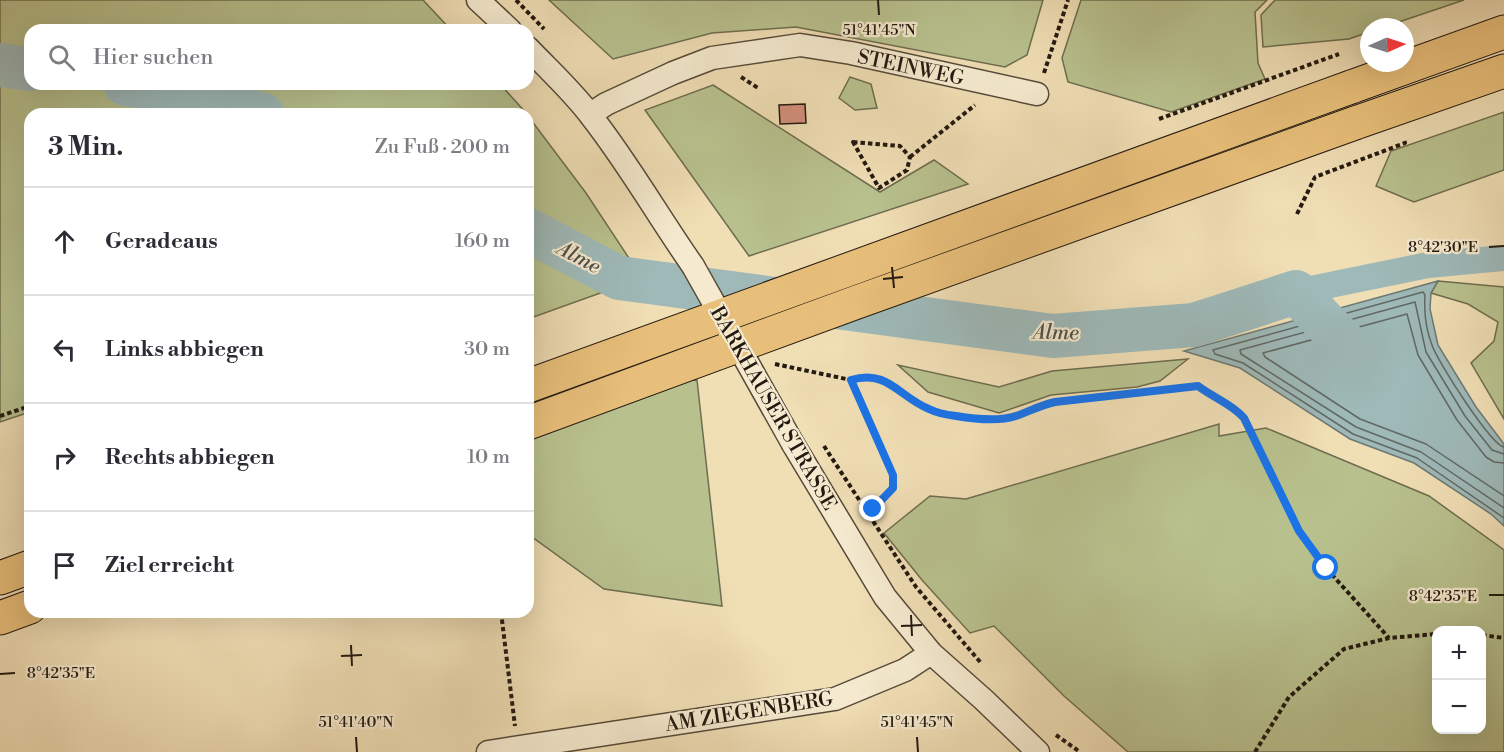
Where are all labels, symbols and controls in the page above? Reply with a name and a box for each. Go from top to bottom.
north arrow [1360,18,1414,72]
text: 51°41'45"N [842,21,916,40]
search box [24,24,534,90]
icon: search [45,41,78,74]
text: Hier suchen [93,44,213,71]
street label: STEINWEG [855,45,967,92]
text: 3 Min. [48,131,123,163]
text: Zu Fuß · 200 m [375,135,510,160]
icon: ahead [48,225,81,258]
text: Geradeaus [105,228,218,255]
text: 160 m [455,229,510,254]
water label: Alme [550,235,605,280]
text: 8°42'30"E [1408,238,1478,257]
street label: BARKHAUSER STRASSE [703,301,841,515]
water label: Alme [1031,320,1079,346]
icon: left [48,333,81,366]
text: Links abbiegen [105,336,264,363]
text: 30 m [464,337,510,362]
icon: right [48,441,81,474]
text: Rechts abbiegen [105,444,275,471]
text: 10 m [467,445,510,470]
route end [859,495,885,521]
icon: arrive [48,549,81,582]
text: Ziel erreicht [105,552,234,579]
route start [1312,554,1338,580]
text: 8°42'35"E [1409,587,1477,606]
map controls [1432,626,1486,734]
button: + [1432,626,1486,680]
text: 8°42'35"E [27,664,95,683]
button: − [1432,680,1486,734]
street label: AM ZIEGENBERG [663,687,835,738]
text: 51°41'40"N [319,713,393,732]
text: 51°41'45"N [880,713,954,732]

